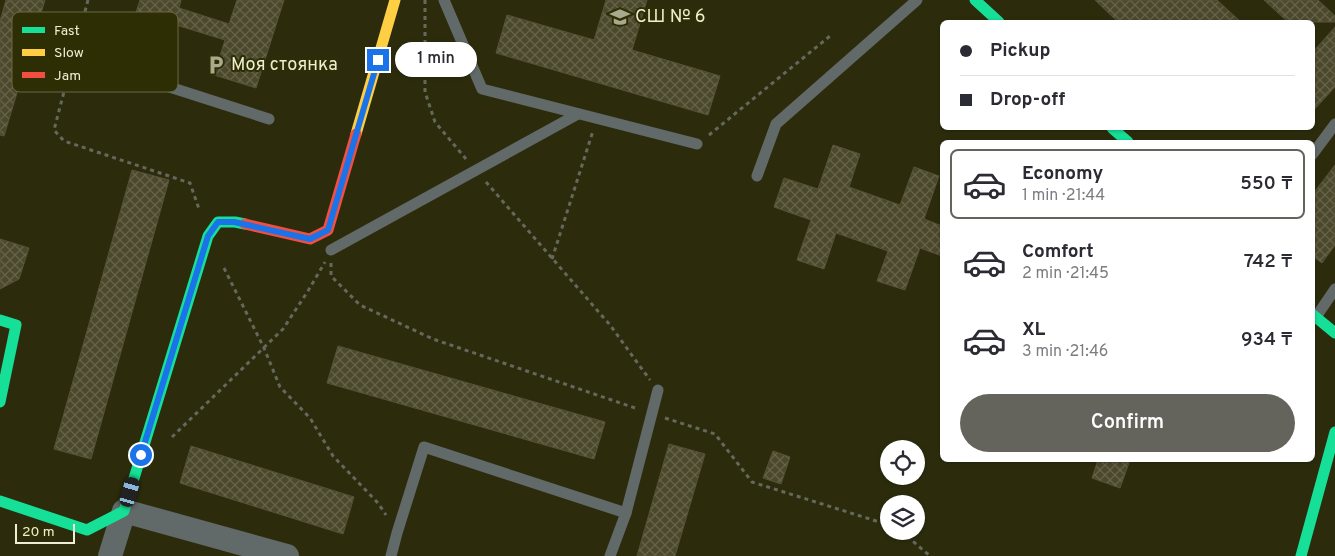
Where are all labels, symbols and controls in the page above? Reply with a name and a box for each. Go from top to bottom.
school or university icon: СШ № 6 [609,6,631,28]
place label: СШ № 6 [635,6,706,29]
legend [12,12,178,92]
text: Fast [54,23,80,40]
text: Pickup [990,39,1050,63]
callout: 1 min [396,42,478,78]
text: Slow [54,45,84,62]
route end [367,49,389,71]
text: 1 min [417,49,455,69]
parking icon: Моя стоянка [205,54,227,76]
place label: Моя стоянка [231,54,338,77]
text: Jam [54,68,81,85]
text: Drop-off [990,88,1065,112]
icon: car [962,162,1007,207]
text: Economy [1022,162,1103,186]
text: 550 ₸ [1240,172,1293,196]
text: 1 min · 21:44 [1022,186,1105,206]
icon: car [962,240,1007,285]
text: Comfort [1022,240,1094,264]
text: 742 ₸ [1244,250,1293,274]
text: 2 min · 21:45 [1022,264,1109,284]
icon: car [962,318,1007,363]
text: XL [1022,318,1045,342]
text: 934 ₸ [1241,328,1293,352]
text: 3 min · 21:46 [1022,342,1108,362]
button: Confirm [960,394,1295,452]
map controls [880,440,925,540]
button: locate [880,440,925,485]
route start [130,444,152,466]
car [118,476,141,508]
button: layers [880,495,925,540]
scale bar [15,521,75,544]
text: 20 m [22,524,55,541]

